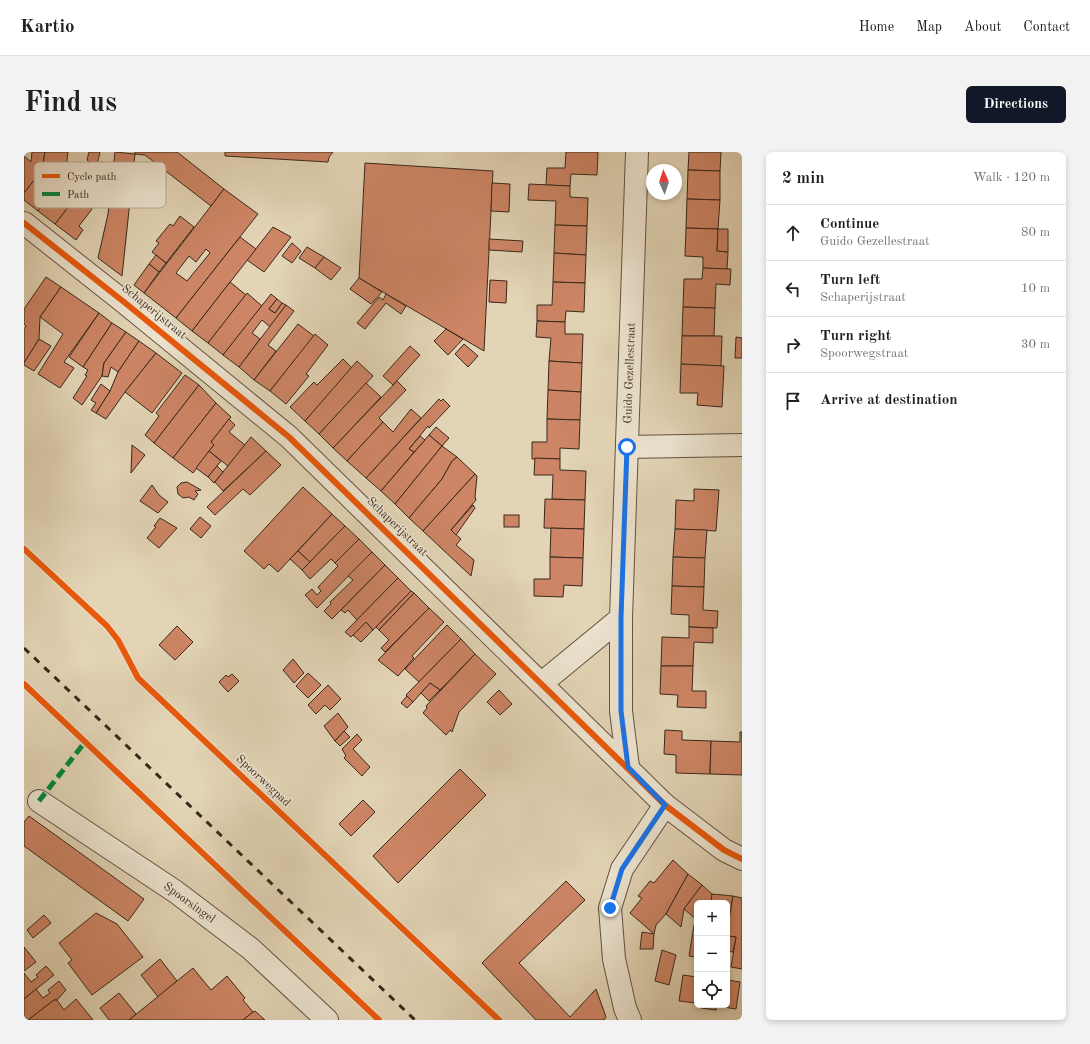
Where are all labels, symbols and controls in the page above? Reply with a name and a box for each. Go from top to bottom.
text: Kartio [20,18,75,37]
text: Home [859,20,894,34]
text: Map [916,20,942,34]
text: About [964,20,1001,34]
text: Contact [1023,20,1070,34]
button: Directions [966,86,1066,123]
text: Find us [24,90,117,118]
legend [34,162,166,208]
north arrow [646,164,682,200]
text: 2 min [782,170,825,187]
text: Walk · 120 m [973,171,1050,184]
text: Cycle path [67,172,117,183]
text: Path [67,190,89,201]
text: Continue [820,217,879,232]
icon: ahead [782,222,804,244]
text: 80 m [1021,226,1050,239]
text: Guido Gezellestraat [820,235,930,248]
text: Turn left [820,273,880,288]
icon: left [782,278,804,300]
street label: Schaperijstraat [119,282,189,342]
text: 10 m [1021,282,1050,295]
text: Schaperijstraat [820,291,906,304]
street label: Guido Gezellestraat [622,322,638,424]
text: Turn right [820,329,891,344]
icon: right [782,334,804,356]
text: 30 m [1021,338,1050,351]
text: Spoorwegstraat [820,347,908,360]
icon: arrive [782,390,804,412]
text: Arrive at destination [820,393,958,408]
route start [618,438,636,456]
street label: Schaperijstraat [364,495,430,559]
street label: Spoorwegpad [233,753,293,809]
street label: Spoorsingel [161,880,217,926]
route end [601,899,619,917]
map controls [694,900,730,1008]
button: + [694,900,730,936]
button: − [694,936,730,972]
button: locate [694,972,730,1008]

